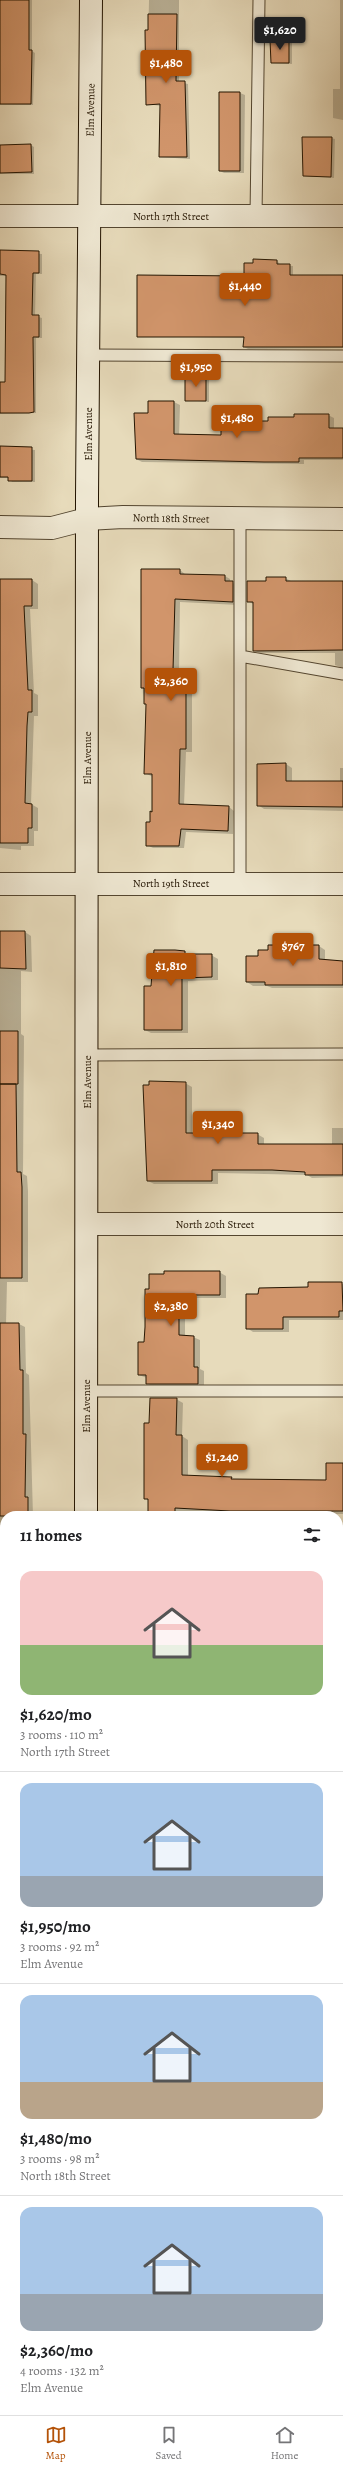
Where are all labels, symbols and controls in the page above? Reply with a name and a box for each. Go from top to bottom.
pin: $1,620 [247,17,313,51]
text: $1,620 [263,21,297,38]
pin: $1,480 [133,50,199,84]
text: $1,480 [149,54,183,71]
street label: Elm Avenue [83,83,98,137]
street label: North 17th Street [133,209,209,224]
pin: $1,440 [212,273,278,307]
text: $1,440 [229,277,261,294]
pin: $1,950 [163,354,229,388]
text: $1,950 [180,358,212,375]
pin: $1,480 [204,405,270,439]
street label: Elm Avenue [81,407,96,461]
text: $1,480 [220,409,254,426]
street label: North 18th Street [132,510,210,527]
pin: $2,360 [138,668,204,702]
text: $2,360 [154,672,188,689]
street label: Elm Avenue [80,731,95,785]
street label: North 19th Street [133,876,210,891]
pin: $767 [269,933,317,967]
text: $767 [281,937,305,954]
pin: $1,810 [138,953,204,987]
text: $1,810 [155,957,187,974]
street label: Elm Avenue [80,1055,95,1109]
pin: $1,340 [185,1111,251,1145]
text: $1,340 [202,1115,234,1132]
street label: North 20th Street [176,1217,255,1232]
pin: $2,380 [138,1293,204,1327]
text: $2,380 [154,1297,188,1314]
street label: Elm Avenue [79,1379,94,1433]
pin: $1,240 [189,1444,255,1478]
text: $1,240 [205,1448,239,1465]
text: 11 homes [20,1524,82,1547]
icon: filters [301,1524,323,1546]
icon: home [136,1597,208,1669]
text: $1,620/mo [20,1703,92,1726]
text: 3 rooms · 110 m² [20,1726,103,1743]
text: North 17th Street [20,1743,110,1760]
icon: home [136,1809,208,1881]
text: $1,950/mo [20,1915,91,1938]
text: 3 rooms · 92 m² [20,1938,99,1955]
text: Elm Avenue [20,1955,83,1972]
icon: home [136,2021,208,2093]
text: $1,480/mo [20,2127,92,2150]
text: 3 rooms · 98 m² [20,2150,99,2167]
text: North 18th Street [20,2167,111,2184]
icon: home [136,2233,208,2305]
text: $2,360/mo [20,2339,93,2362]
text: 4 rooms · 132 m² [20,2362,104,2379]
text: Elm Avenue [20,2379,83,2396]
tab: Map [45,2424,67,2463]
tab: Saved [156,2424,182,2463]
tab: Home [271,2424,298,2463]

